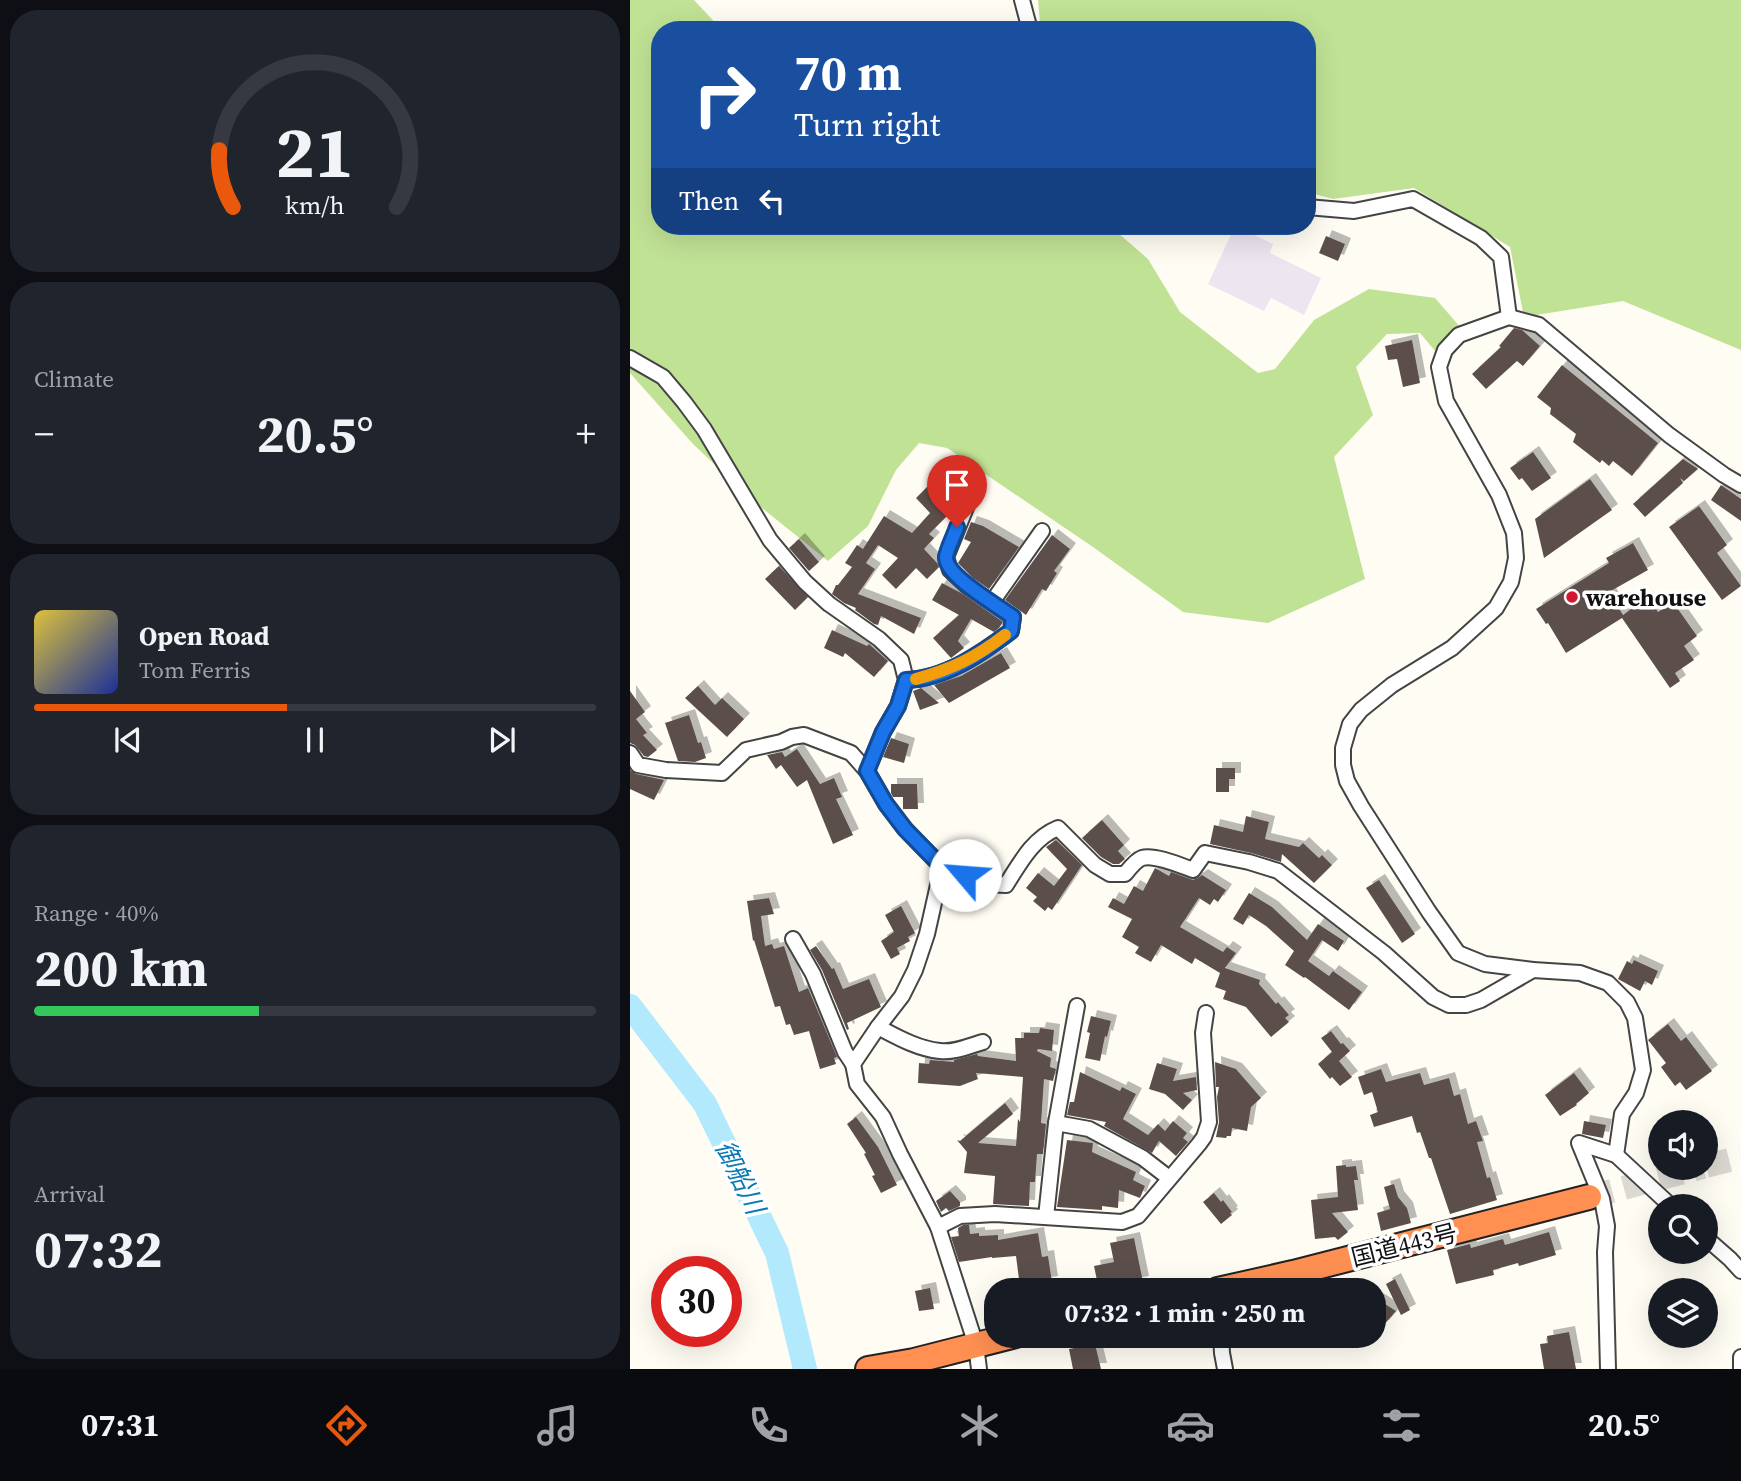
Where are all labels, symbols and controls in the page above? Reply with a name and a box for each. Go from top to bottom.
text: 70 m [794,39,902,106]
icon: right [679,49,770,140]
text: 21 [276,102,354,201]
text: Turn right [794,103,940,147]
icon: left [753,182,791,220]
text: Then [679,183,739,219]
text: km/h [285,188,345,222]
text: Climate [34,363,114,395]
text: 20.5° [256,398,374,469]
text: − [34,408,54,460]
text: + [576,408,596,460]
pin [927,455,987,527]
icon: arrive [938,466,976,504]
place label: warehouse [1585,581,1706,614]
marker: warehouse [1564,589,1580,605]
text: Open Road [139,618,270,654]
text: Tom Ferris [139,654,250,686]
icon: previous [109,721,147,759]
icon: pause [296,721,334,759]
icon: next [483,721,521,759]
position arrow [928,838,1002,912]
text: Range · 40% [34,897,159,929]
text: 200 km [34,932,208,1003]
map controls [1648,1110,1718,1348]
button: sound [1648,1110,1718,1180]
water label: 御船川 [707,1134,775,1223]
text: Arrival [34,1178,105,1210]
button: search [1648,1194,1718,1264]
text: 07:32 [34,1213,162,1284]
street label: 国道443号 [1348,1216,1460,1274]
speed limit sign: 30 [651,1256,742,1347]
button: layers [1648,1278,1718,1348]
text: 07:32 · 1 min · 250 m [1065,1295,1305,1331]
icon: directions [322,1401,371,1450]
icon: music [533,1401,582,1450]
icon: phone [744,1401,793,1450]
icon: climate [955,1401,1004,1450]
icon: car [1166,1401,1215,1450]
icon: filters [1377,1401,1426,1450]
text: 07:31 [81,1403,160,1447]
text: 20.5° [1588,1403,1660,1447]

